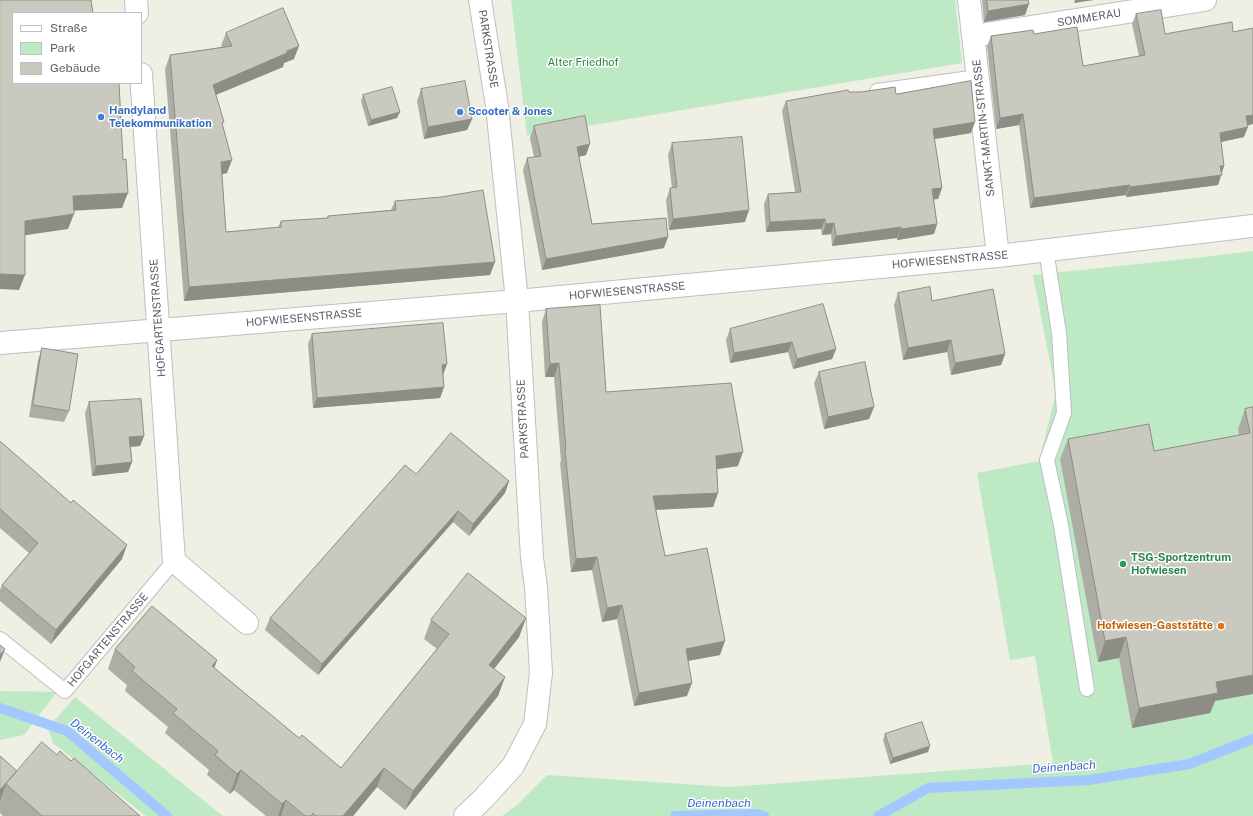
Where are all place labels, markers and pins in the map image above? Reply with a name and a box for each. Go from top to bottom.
place label: Handyland Telekommunikation [109,104,212,130]
place label: Scooter & Jones [468,105,552,119]
marker: Scooter & Jones [455,107,465,117]
marker: Handyland Telekommunikation [96,112,106,122]
place label: TSG-Sportzentrum Hofwiesen [1131,551,1231,577]
marker: TSG-Sportzentrum Hofwiesen [1118,559,1128,569]
place label: Hofwiesen-Gaststätte [1097,619,1213,633]
marker: Hofwiesen-Gaststätte [1216,621,1226,631]

